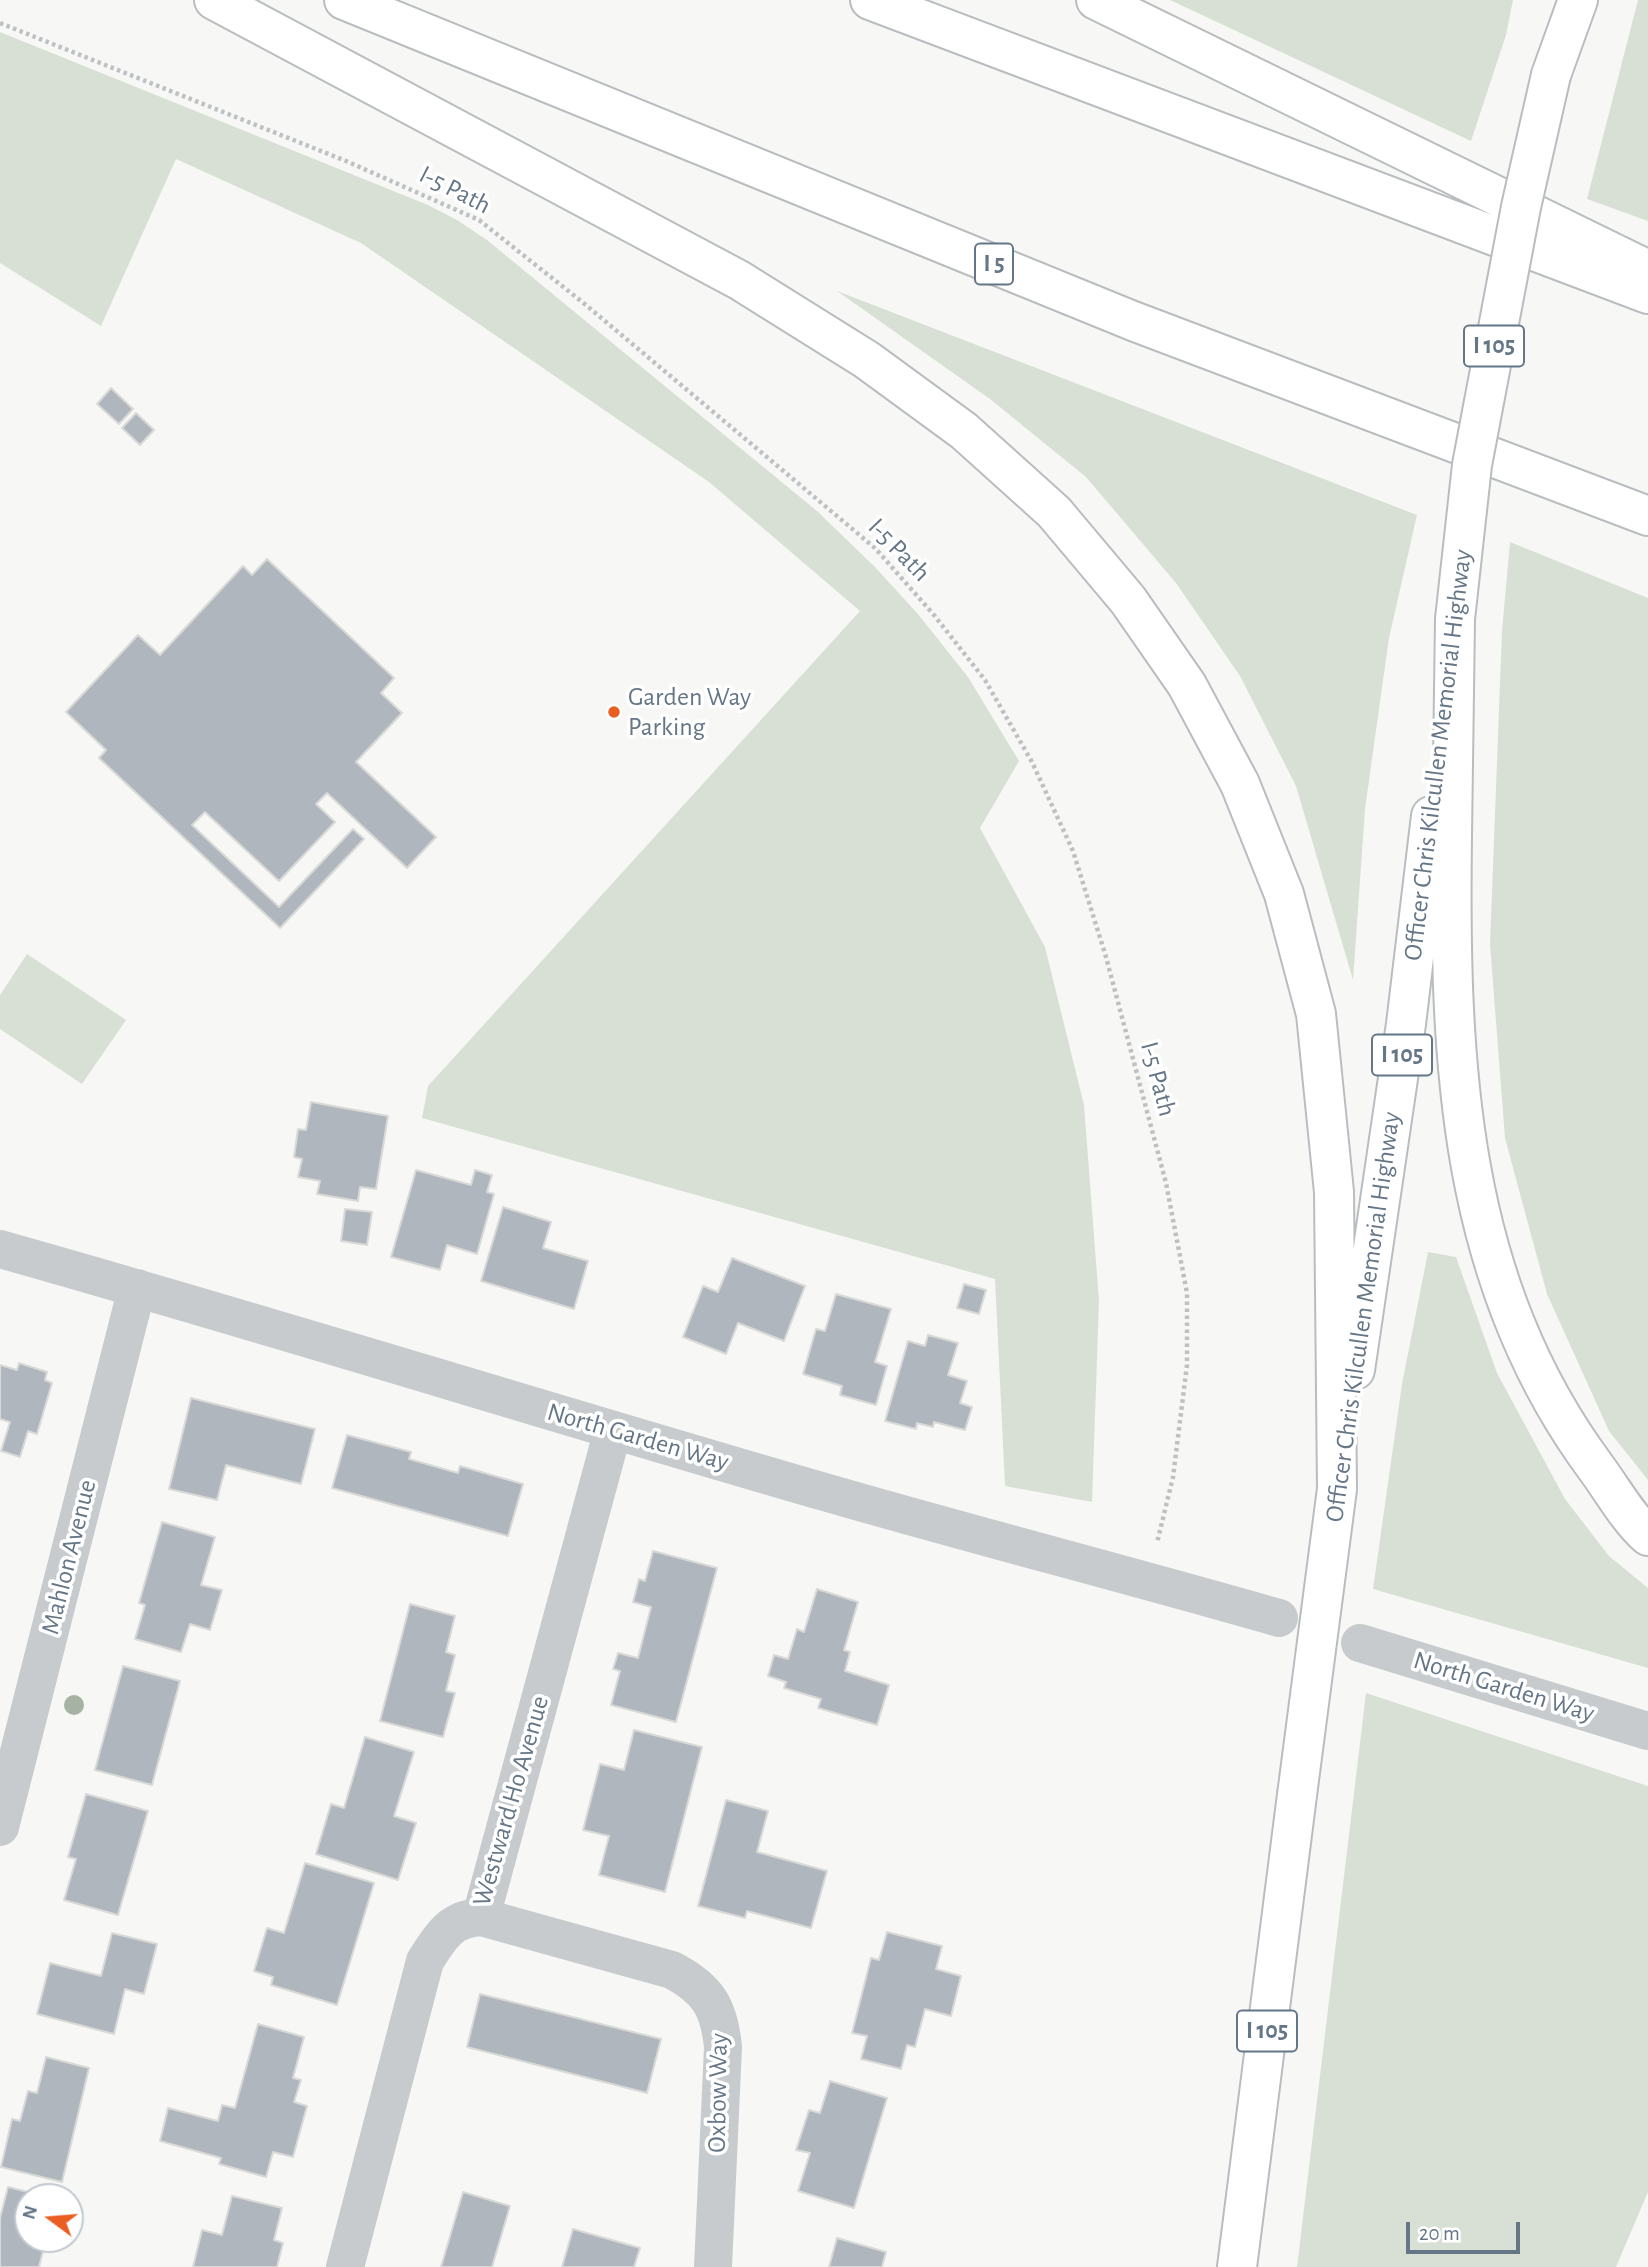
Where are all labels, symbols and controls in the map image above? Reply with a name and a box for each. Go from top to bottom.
street label: I-5 Path [414,159,496,221]
road number: I 5 [975,244,1013,284]
road number: I 105 [1464,326,1524,366]
street label: I-5 Path [861,512,937,588]
street label: Officer Chris Kilcullen Memorial Highway [1397,548,1479,962]
place label: Garden Way Parking [628,681,751,742]
marker: Garden Way Parking [606,704,622,720]
road number: I 105 [1372,1035,1432,1076]
street label: I-5 Path [1133,1038,1183,1120]
street label: Officer Chris Kilcullen Memorial Highway [1319,1110,1407,1524]
street label: North Garden Way [544,1396,732,1478]
street label: Mahlon Avenue [35,1476,103,1638]
street label: North Garden Way [1410,1645,1598,1729]
street label: Westward Ho Avenue [466,1692,556,1910]
road number: I 105 [1237,2010,1297,2052]
street label: Oxbow Way [701,2033,735,2153]
north arrow [14,2183,84,2253]
text: N [19,2204,41,2222]
scale bar [1410,2208,1524,2252]
text: 20 m [1419,2223,1460,2244]

